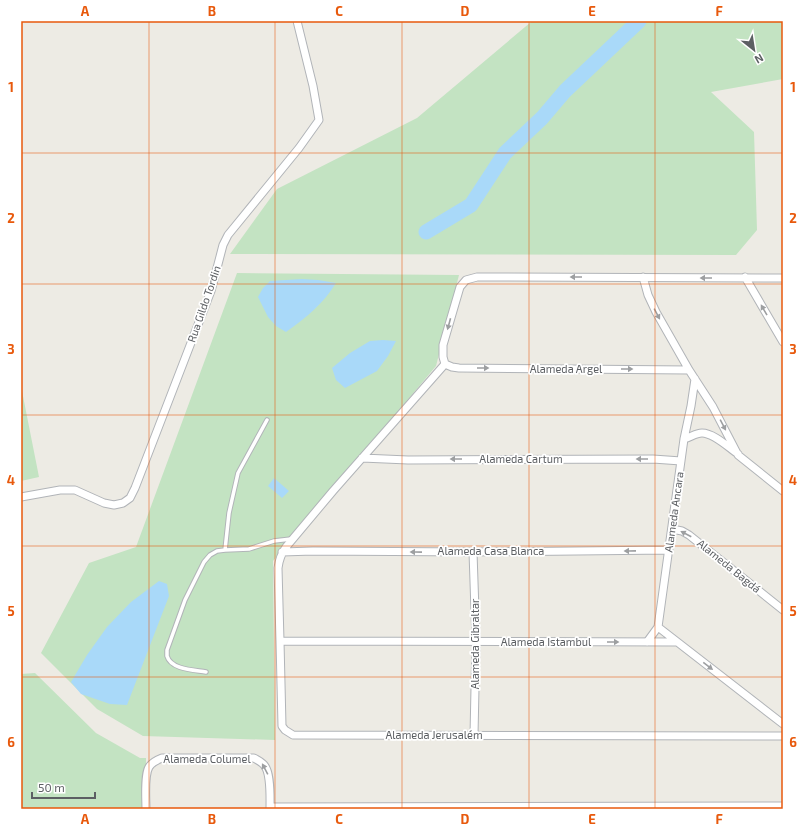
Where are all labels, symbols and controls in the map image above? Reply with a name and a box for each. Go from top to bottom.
text: A [81,3,90,19]
text: B [208,3,216,19]
text: C [335,3,343,19]
text: D [461,3,470,19]
text: E [588,3,596,19]
text: F [715,3,723,19]
north arrow [734,30,774,70]
text: N [753,51,766,67]
text: 1 [8,79,14,95]
text: 1 [790,79,796,95]
text: 2 [7,210,15,226]
text: 2 [789,210,797,226]
street label: Rua Gildo Tordin [184,264,223,344]
one-way arrow [569,274,582,280]
one-way arrow [700,274,712,281]
one-way arrow [761,304,768,316]
one-way arrow [654,308,660,320]
one-way arrow [445,318,451,331]
text: 3 [7,341,15,357]
text: 3 [789,341,797,357]
street label: Alameda Argel [530,362,603,375]
one-way arrow [477,365,490,371]
one-way arrow [621,366,634,372]
one-way arrow [720,420,726,431]
street label: Alameda Cartum [479,452,563,465]
one-way arrow [450,456,462,463]
one-way arrow [635,456,648,462]
street label: Alameda Ancara [661,471,686,553]
text: 4 [7,472,15,488]
text: 4 [789,472,797,488]
one-way arrow [680,531,692,537]
street label: Alameda Bagdá [695,536,764,595]
street label: Alameda Casa Blanca [438,544,544,557]
one-way arrow [624,547,636,554]
one-way arrow [410,548,422,555]
street label: Alameda Gibraltar [468,598,481,689]
text: 5 [7,603,15,619]
text: 5 [789,603,797,619]
street label: Alameda Istambul [501,635,592,648]
one-way arrow [607,639,620,645]
one-way arrow [702,662,713,670]
street label: Alameda Jerusalém [385,728,483,741]
text: 6 [7,734,15,750]
text: 6 [789,734,797,750]
street label: Alameda Columel [163,752,251,765]
one-way arrow [262,763,268,774]
scale bar [32,774,95,800]
text: 50 m [38,780,65,794]
text: A [81,811,90,827]
text: B [208,811,216,827]
text: C [335,811,343,827]
text: D [461,811,470,827]
text: E [588,811,596,827]
text: F [715,811,723,827]

